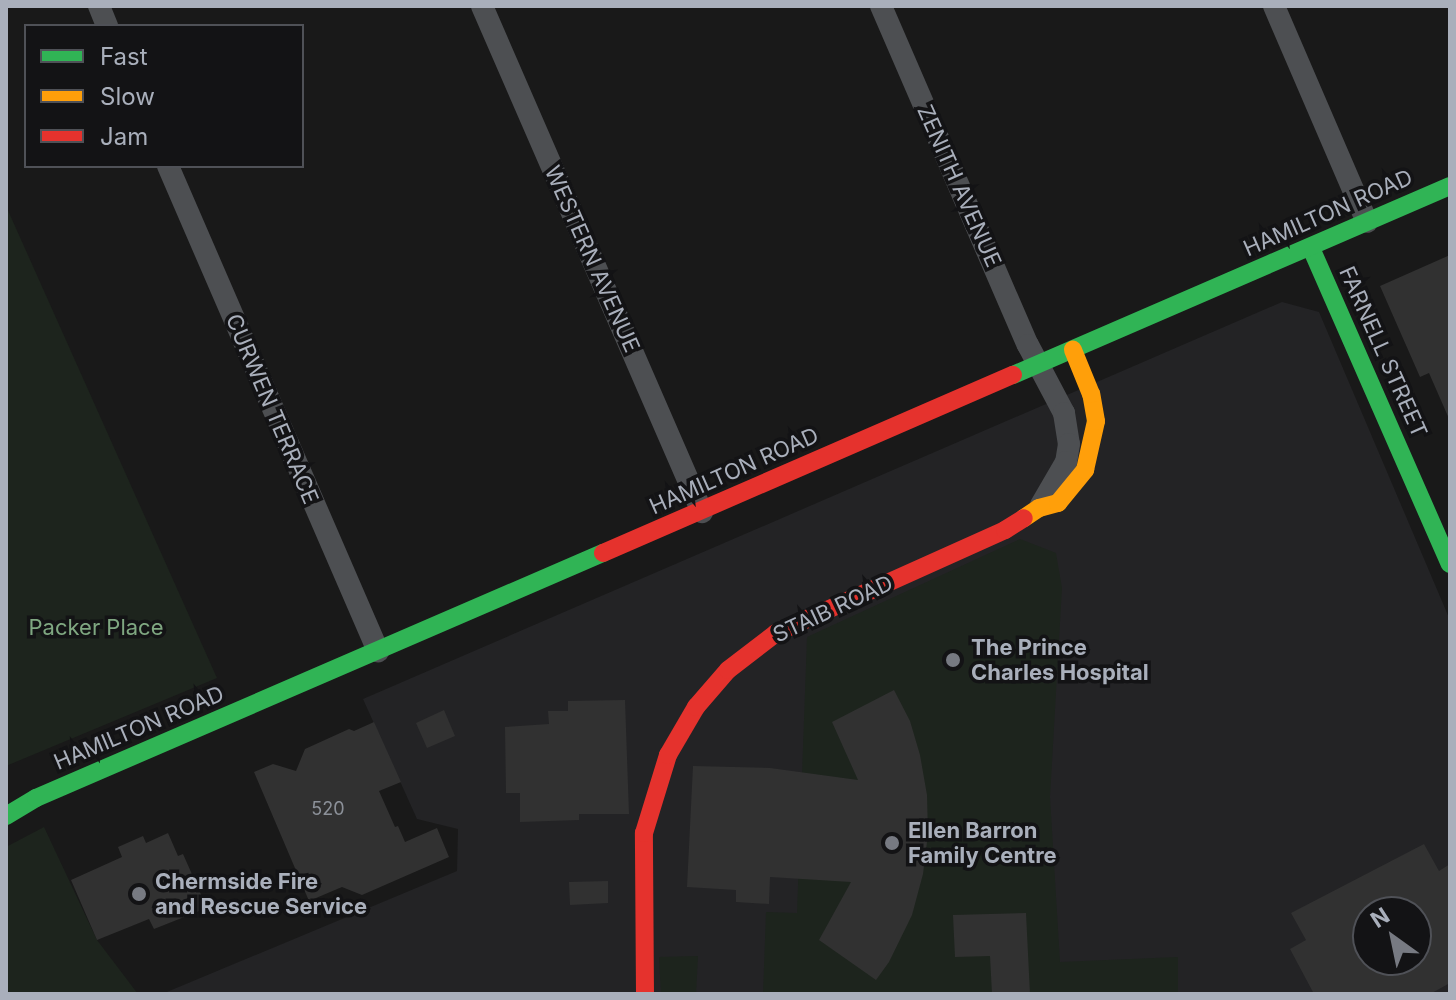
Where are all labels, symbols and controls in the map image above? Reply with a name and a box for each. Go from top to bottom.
legend [24,24,304,168]
text: Fast [100,42,148,71]
text: Slow [100,82,155,111]
street label: ZENITH AVENUE [911,101,1007,271]
text: Jam [100,122,148,151]
street label: WESTERN AVENUE [539,162,645,356]
street label: HAMILTON ROAD [1239,164,1417,262]
street label: FARNELL STREET [1333,262,1433,442]
street label: CURWEN TERRACE [220,310,324,508]
street label: HAMILTON ROAD [645,422,823,520]
street label: STAIB ROAD [769,570,897,648]
park label: Packer Place [29,615,163,641]
place label: The Prince Charles Hospital [971,634,1149,686]
marker: The Prince Charles Hospital [942,649,964,671]
street label: HAMILTON ROAD [50,680,228,776]
house number: 520 [311,798,345,820]
place label: Ellen Barron Family Centre [908,817,1057,868]
marker: Ellen Barron Family Centre [883,834,901,852]
place label: Chermside Fire and Rescue Service [155,868,367,920]
marker: Chermside Fire and Rescue Service [130,885,148,903]
north arrow [1352,896,1432,976]
text: N [1366,902,1394,933]

